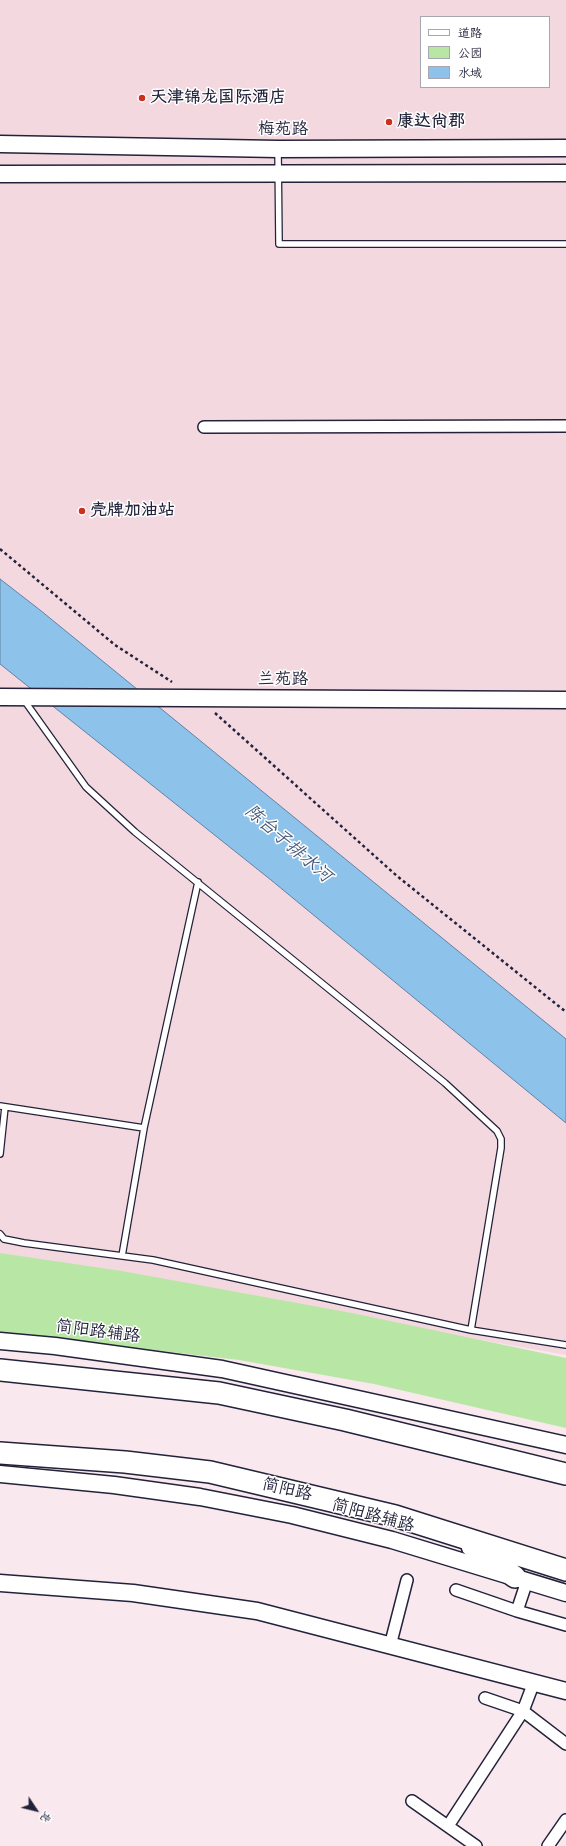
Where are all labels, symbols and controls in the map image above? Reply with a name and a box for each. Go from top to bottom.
legend [420,16,550,88]
text: 道路 [458,26,482,40]
text: 公园 [458,46,482,60]
text: 水域 [458,66,482,80]
place label: 天津锦龙国际酒店 [150,88,286,108]
marker: 天津锦龙国际酒店 [137,93,147,103]
place label: 康达尚郡 [397,112,465,132]
marker: 康达尚郡 [384,117,394,127]
street label: 梅苑路 [258,120,308,140]
place label: 壳牌加油站 [90,501,175,521]
marker: 壳牌加油站 [77,506,87,516]
street label: 兰苑路 [258,670,308,690]
water label: 陈台子排水河 [240,800,336,888]
street label: 简阳路辅路 [55,1317,141,1347]
street label: 简阳路 [260,1474,314,1506]
street label: 简阳路辅路 [329,1495,417,1537]
north arrow [16,1790,56,1830]
text: 北 [38,1809,55,1825]

